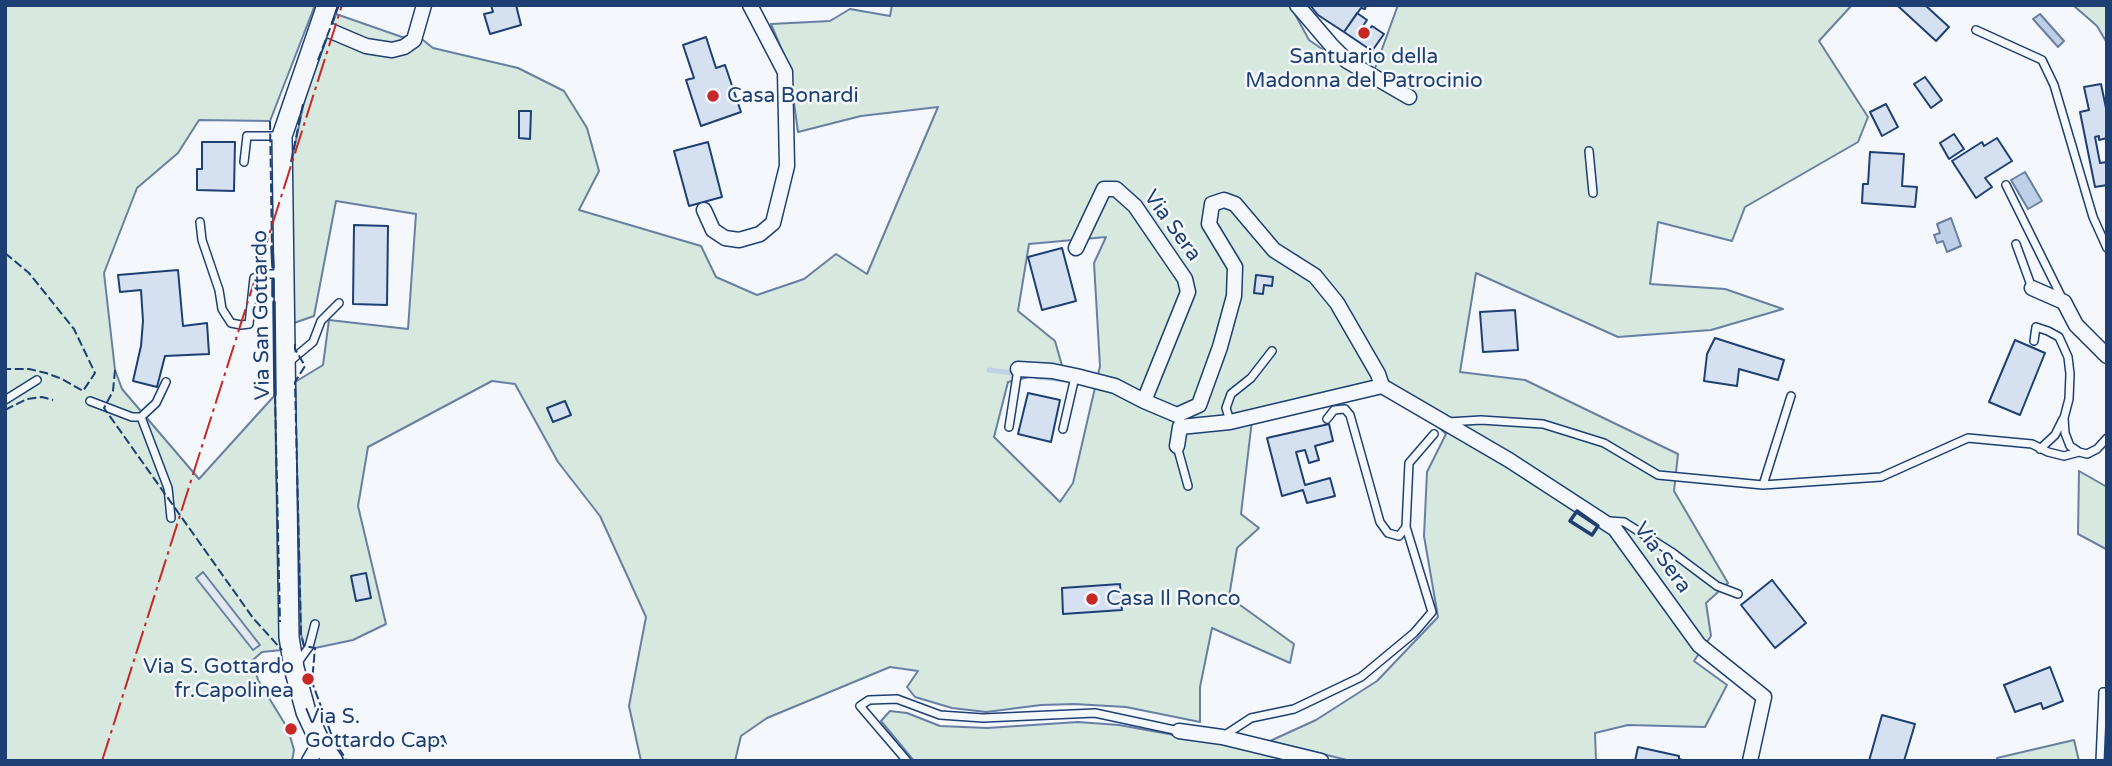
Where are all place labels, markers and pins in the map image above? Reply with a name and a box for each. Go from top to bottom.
marker: Santuario della Madonna del Patrocinio [1356,25,1372,41]
place label: Santuario della Madonna del Patrocinio [1245,44,1483,94]
place label: Casa Bonardi [727,83,859,109]
marker: Casa Bonardi [705,88,721,104]
place label: Casa Il Ronco [1106,586,1241,612]
marker: Casa Il Ronco [1084,591,1100,607]
place label: Via S. Gottardo fr.Capolinea [143,654,294,704]
marker: Via S. Gottardo fr.Capolinea [300,671,316,687]
place label: Via S. Gottardo Cap. [305,704,446,754]
marker: Via S. Gottardo Cap. [283,721,299,737]

